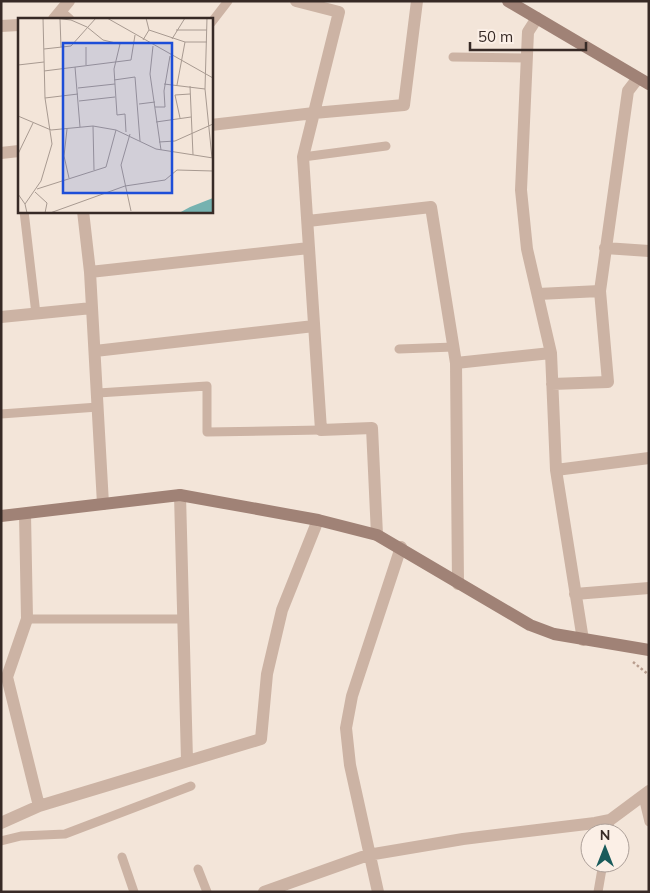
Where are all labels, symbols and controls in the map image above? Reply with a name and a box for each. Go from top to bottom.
inset map [18,18,212,212]
scale bar [470,20,586,52]
text: 50 m [478,27,513,46]
north arrow [580,823,630,873]
text: N [600,826,610,844]

